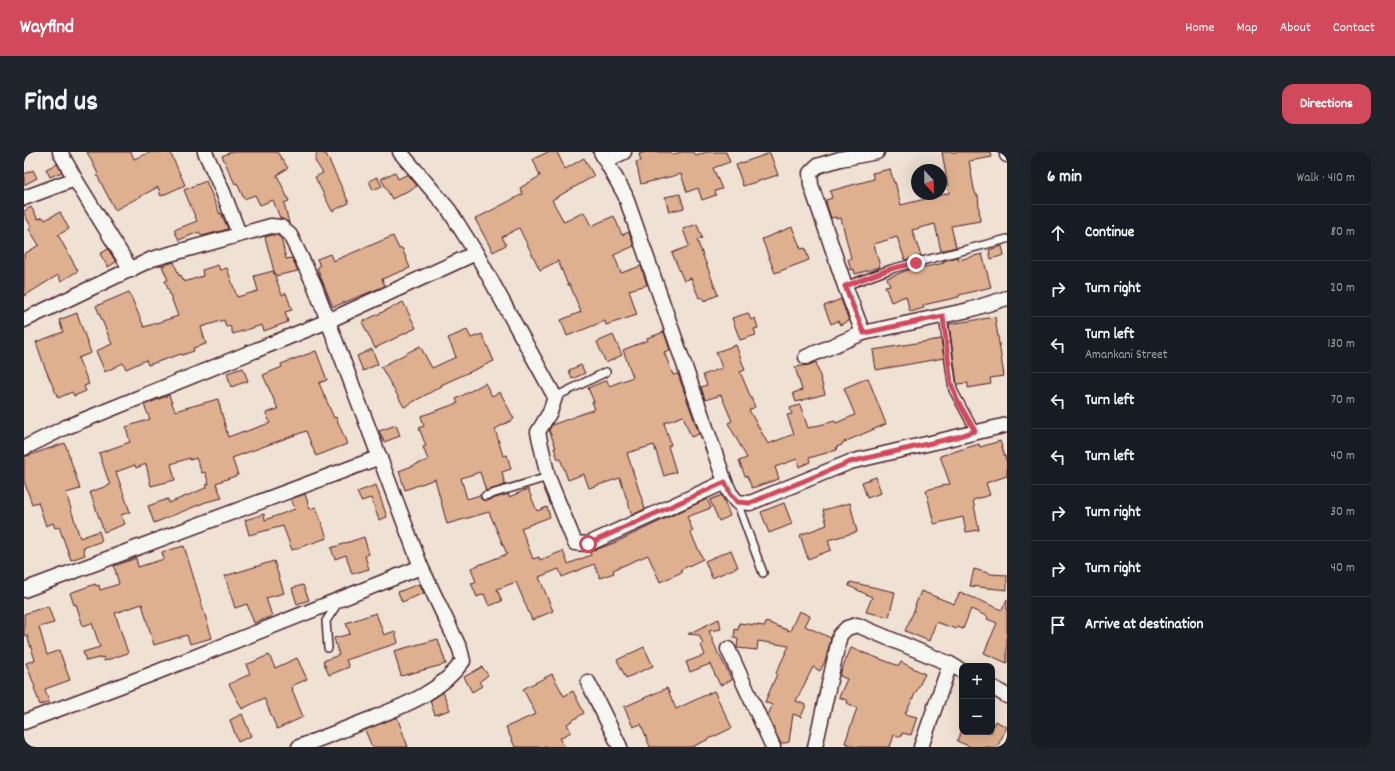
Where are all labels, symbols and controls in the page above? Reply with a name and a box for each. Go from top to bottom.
text: Wayfind [20,15,74,42]
text: Home [1185,18,1214,38]
text: Map [1236,18,1258,38]
text: About [1280,18,1311,38]
text: Contact [1333,18,1375,38]
text: Find us [24,84,98,124]
button: Directions [1282,84,1371,124]
north arrow [911,164,947,200]
text: 6 min [1047,166,1082,190]
text: Walk · 410 m [1297,169,1355,188]
icon: ahead [1047,222,1069,244]
text: Continue [1085,222,1134,244]
text: 80 m [1331,223,1355,242]
route end [907,254,925,272]
icon: right [1047,278,1069,300]
text: Turn right [1085,278,1141,300]
text: 20 m [1330,279,1355,298]
text: Turn left [1085,324,1134,346]
icon: left [1047,334,1069,356]
text: 130 m [1327,335,1355,354]
text: Amankani Street [1085,346,1168,365]
icon: left [1047,390,1069,412]
text: Turn left [1085,390,1134,412]
text: 70 m [1331,391,1355,410]
icon: left [1047,446,1069,468]
text: Turn left [1085,446,1134,468]
text: 40 m [1331,447,1355,466]
icon: right [1047,502,1069,524]
text: Turn right [1085,502,1141,524]
text: 30 m [1330,503,1355,522]
route start [579,535,597,553]
icon: right [1047,558,1069,580]
text: Turn right [1085,558,1141,580]
text: 40 m [1331,559,1355,578]
icon: arrive [1047,614,1069,636]
text: Arrive at destination [1085,614,1203,636]
map controls [959,663,995,735]
button: + [959,663,995,699]
button: − [959,699,995,735]

